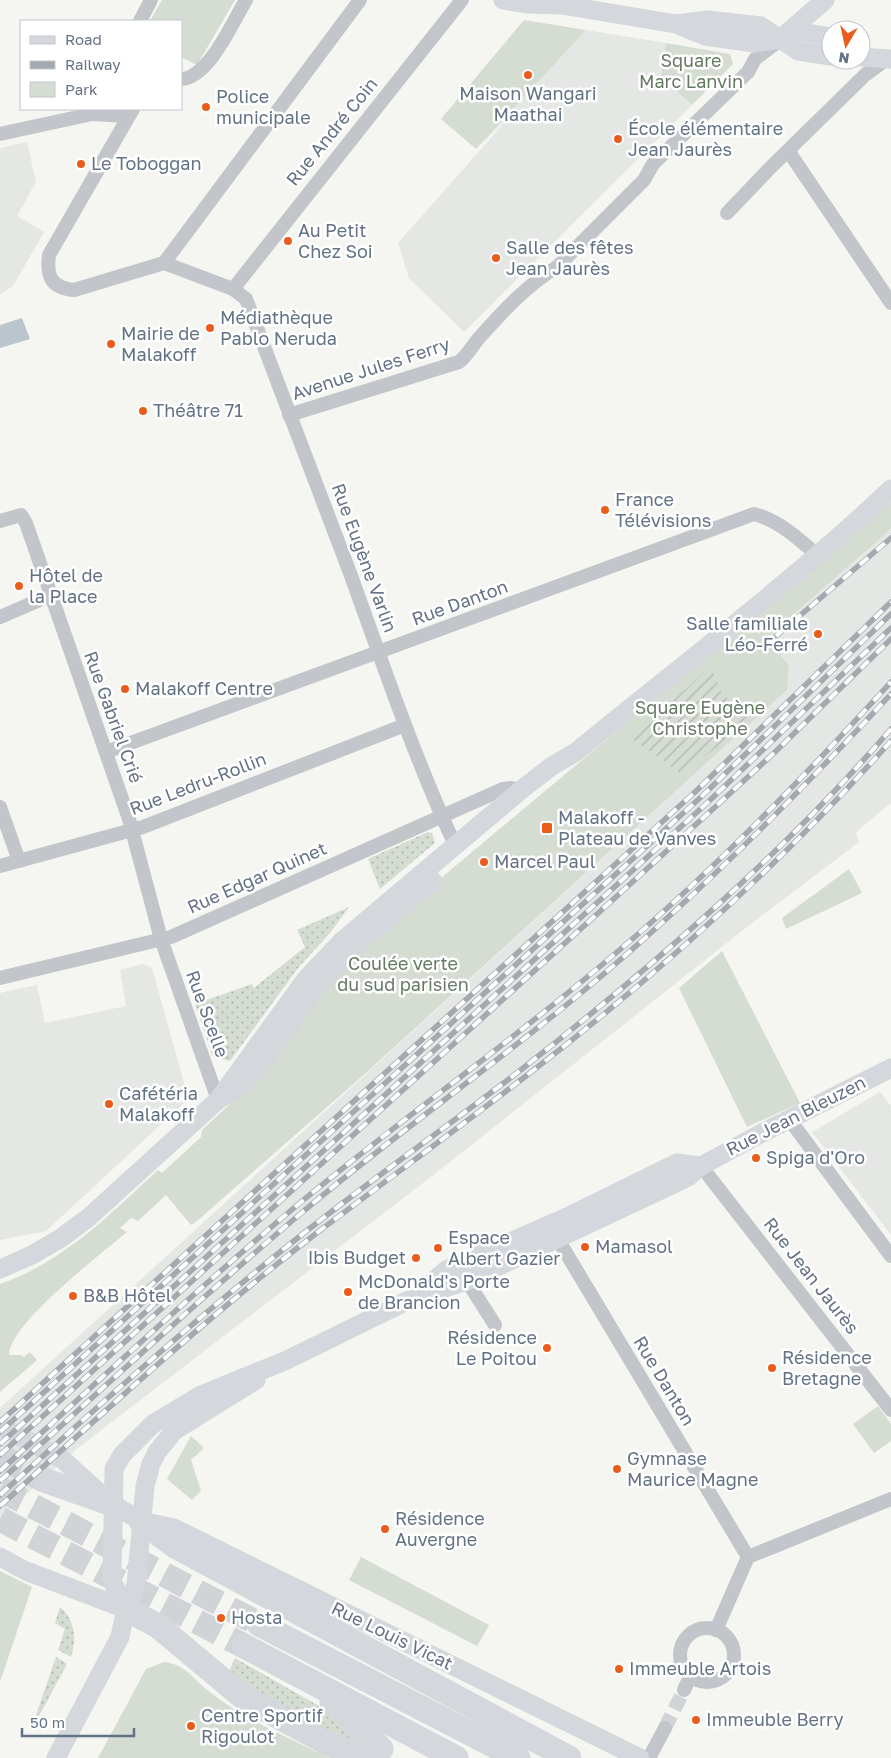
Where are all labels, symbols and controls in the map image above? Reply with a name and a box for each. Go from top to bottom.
legend [20,20,182,110]
north arrow [821,20,871,70]
text: Road [65,30,102,48]
park label: Square Marc Lanvin [639,49,743,92]
text: N [837,49,850,68]
text: Railway [65,55,121,73]
marker: Maison Wangari Maathai [522,69,534,81]
street label: Rue André Coin [281,73,382,190]
text: Park [65,80,98,98]
place label: Maison Wangari Maathai [459,82,597,125]
place label: Police municipale [216,85,311,128]
marker: Police municipale [200,101,212,113]
place label: École élémentaire Jean Jaurès [628,117,783,160]
marker: École élémentaire Jean Jaurès [612,133,624,145]
place label: Le Toboggan [91,152,202,174]
marker: Le Toboggan [75,158,87,170]
place label: Au Petit Chez Soi [298,219,373,262]
marker: Au Petit Chez Soi [282,235,294,247]
place label: Salle des fêtes Jean Jaurès [506,236,634,279]
marker: Salle des fêtes Jean Jaurès [490,252,502,264]
place label: Médiathèque Pablo Neruda [220,306,337,349]
place label: Mairie de Malakoff [121,322,200,365]
marker: Médiathèque Pablo Neruda [204,322,216,334]
street label: Avenue Jules Ferry [289,332,452,404]
marker: Mairie de Malakoff [105,338,117,350]
place label: Théâtre 71 [153,399,243,421]
marker: Théâtre 71 [137,405,149,417]
street label: Rue Eugène Varlin [328,480,402,635]
place label: France Télévisions [615,488,711,531]
marker: France Télévisions [599,504,611,516]
place label: Hôtel de la Place [29,564,103,607]
street label: Rue Danton [409,575,511,630]
marker: Hôtel de la Place [13,580,25,592]
place label: Salle familiale Léo-Ferré [686,612,808,655]
marker: Salle familiale Léo-Ferré [812,628,824,640]
street label: Rue Gabriel Crié [80,648,148,786]
place label: Malakoff Centre [135,677,273,699]
marker: Malakoff Centre [119,683,131,695]
park label: Square Eugène Christophe [635,696,765,739]
street label: Rue Ledru-Rollin [126,747,269,819]
place label: Malakoff - Plateau de Vanves [558,806,716,849]
marker: Malakoff - Plateau de Vanves [540,821,554,835]
street label: Rue Edgar Quinet [184,837,330,918]
place label: Marcel Paul [494,850,596,872]
marker: Marcel Paul [478,856,490,868]
park label: Coulée verte du sud parisien [337,952,469,995]
street label: Rue Scelle [182,967,234,1060]
street label: Rue Jean Bleuzen [722,1070,869,1160]
place label: Cafétéria Malakoff [119,1082,198,1125]
marker: Cafétéria Malakoff [103,1098,115,1110]
place label: Spiga d'Oro [766,1146,865,1168]
marker: Spiga d'Oro [750,1152,762,1164]
street label: Rue Jean Jaurès [759,1213,864,1338]
place label: Espace Albert Gazier [448,1226,560,1269]
place label: Mamasol [595,1235,673,1257]
marker: Mamasol [579,1241,591,1253]
marker: Espace Albert Gazier [432,1242,444,1254]
place label: Ibis Budget [308,1246,406,1268]
marker: Ibis Budget [410,1252,422,1264]
place label: McDonald's Porte de Brancion [358,1270,510,1313]
place label: B&B Hôtel [83,1284,172,1306]
marker: McDonald's Porte de Brancion [342,1286,354,1298]
marker: B&B Hôtel [67,1290,79,1302]
place label: Résidence Le Poitou [447,1326,537,1369]
street label: Rue Danton [630,1332,700,1429]
marker: Résidence Le Poitou [541,1342,553,1354]
place label: Résidence Bretagne [782,1346,872,1389]
marker: Résidence Bretagne [766,1362,778,1374]
place label: Gymnase Maurice Magne [627,1447,758,1490]
marker: Gymnase Maurice Magne [611,1463,623,1475]
place label: Résidence Auvergne [395,1507,485,1550]
marker: Résidence Auvergne [379,1523,391,1535]
street label: Rue Louis Vicat [328,1596,457,1674]
place label: Hosta [231,1606,282,1628]
marker: Hosta [215,1612,227,1624]
place label: Immeuble Artois [629,1657,771,1679]
marker: Immeuble Artois [613,1663,625,1675]
place label: Centre Sportif Rigoulot [201,1704,323,1747]
scale bar [22,1706,135,1738]
place label: Immeuble Berry [706,1708,844,1730]
text: 50 m [30,1713,65,1731]
marker: Immeuble Berry [690,1714,702,1726]
marker: Centre Sportif Rigoulot [185,1720,197,1732]

